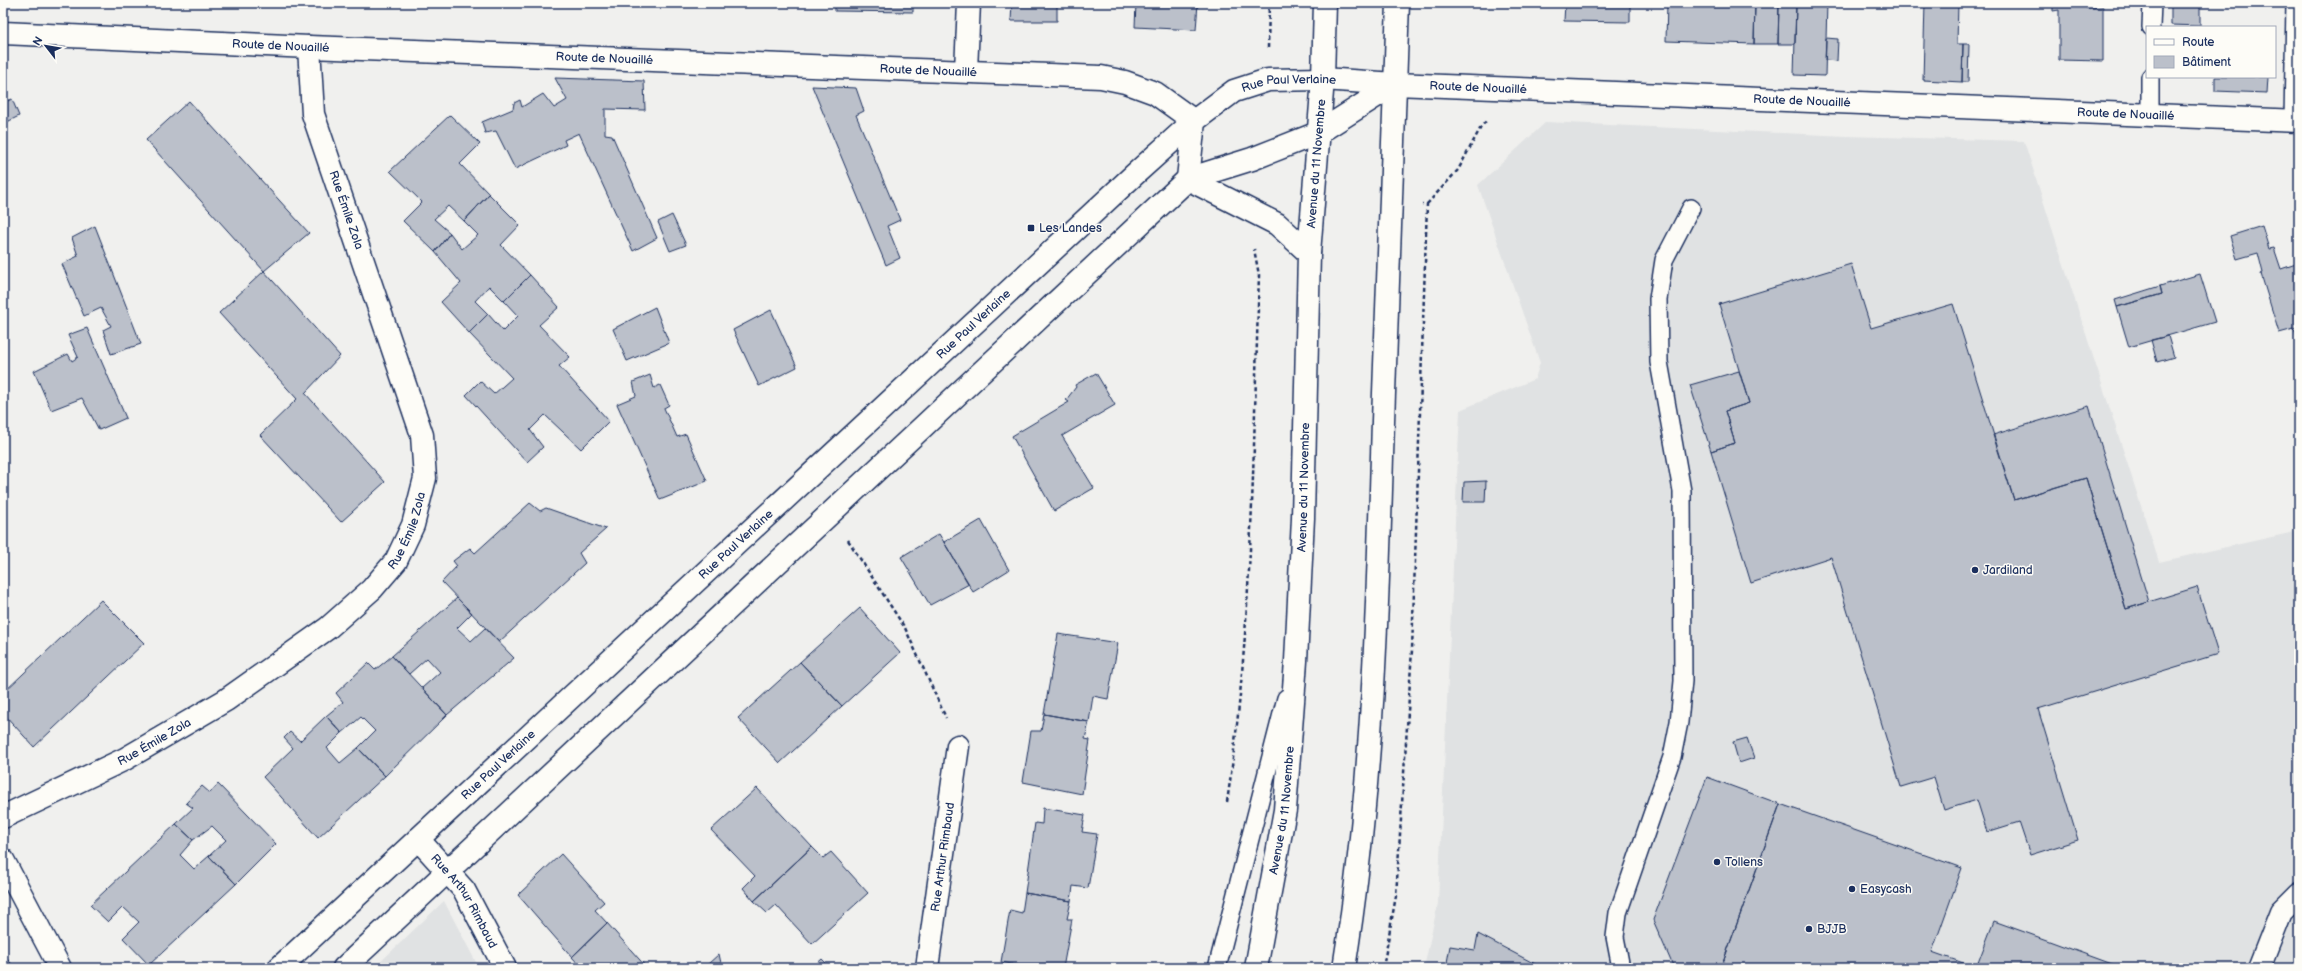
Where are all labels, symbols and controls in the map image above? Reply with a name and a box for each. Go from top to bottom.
north arrow [26,26,66,66]
legend [2146,26,2276,78]
text: N [30,34,46,48]
text: Route [2182,35,2214,50]
street label: Route de Nouaillé [232,36,330,55]
street label: Route de Nouaillé [555,49,653,68]
text: Bâtiment [2182,55,2231,70]
street label: Route de Nouaillé [879,61,977,80]
street label: Rue Paul Verlaine [1240,71,1337,96]
street label: Route de Nouaillé [1429,78,1527,97]
street label: Route de Nouaillé [1753,91,1851,110]
street label: Avenue du 11 Novembre [1304,98,1329,229]
street label: Route de Nouaillé [2077,104,2175,123]
street label: Rue Émile Zola [325,168,368,252]
place label: Les Landes [1039,221,1102,236]
marker: Les Landes [1026,223,1036,233]
street label: Rue Paul Verlaine [933,286,1014,362]
street label: Avenue du 11 Novembre [1294,422,1313,552]
street label: Rue Émile Zola [385,490,429,573]
street label: Rue Paul Verlaine [696,506,776,582]
place label: Jardiland [1983,563,2033,578]
marker: Jardiland [1970,565,1980,575]
street label: Rue Émile Zola [115,714,194,769]
street label: Rue Paul Verlaine [458,727,538,803]
street label: Avenue du 11 Novembre [1266,745,1297,876]
street label: Rue Arthur Rimbaud [927,801,958,913]
street label: Rue Arthur Rimbaud [428,851,501,951]
place label: Tollens [1725,855,1763,870]
marker: Tollens [1712,857,1722,867]
place label: Easycash [1860,882,1912,897]
marker: Easycash [1847,884,1857,894]
place label: BJJB [1817,922,1846,937]
marker: BJJB [1804,924,1814,934]

